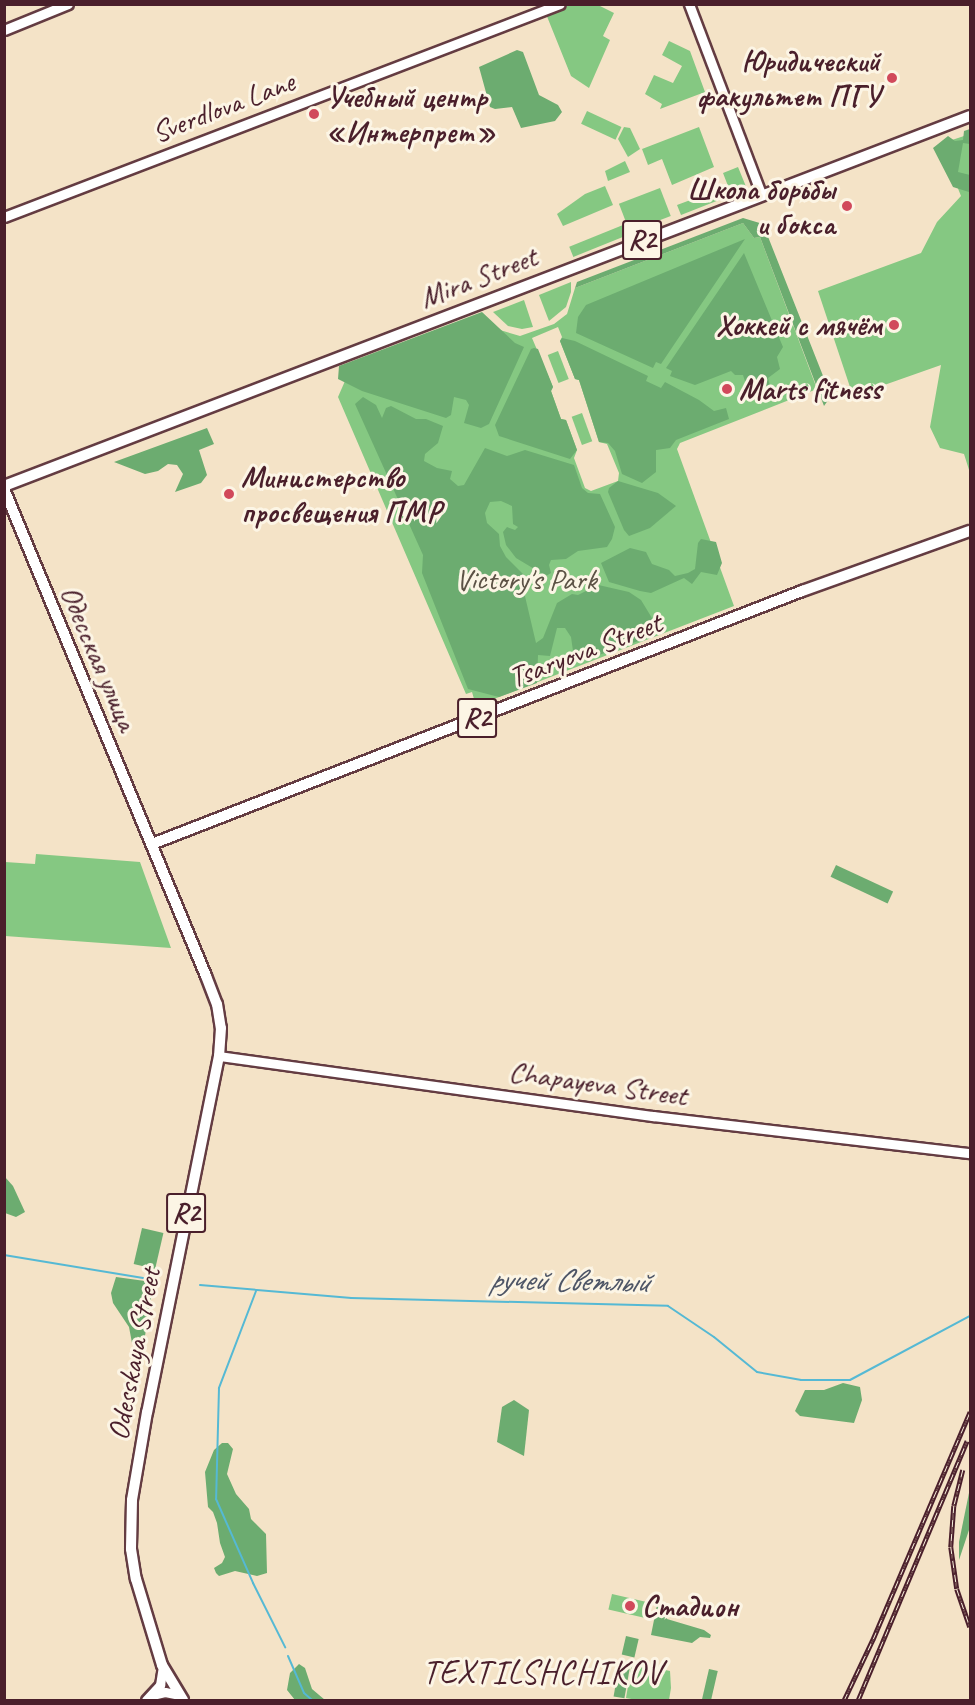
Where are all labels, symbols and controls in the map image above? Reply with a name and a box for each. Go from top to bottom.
place label: Юридический факультет ПГУ [696,43,880,113]
street label: Sverdlova Lane [147,63,299,151]
marker: Юридический факультет ПГУ [885,71,899,85]
place label: Учебный центр «Интерпрет» [326,79,495,150]
marker: Учебный центр «Интерпрет» [307,107,321,121]
place label: Школа борьбы и бокса [687,171,835,242]
marker: Школа борьбы и бокса [840,199,854,213]
road number: R2 [621,215,663,265]
street label: Mira Street [414,238,542,316]
place label: Хоккей с мячём [717,307,882,343]
marker: Хоккей с мячём [887,318,901,332]
place label: Marts fitness [739,371,881,407]
marker: Marts fitness [720,382,734,396]
place label: Министерство просвещения ПМР [241,459,442,530]
marker: Министерство просвещения ПМР [222,487,236,501]
park label: Victory's Park [455,561,597,597]
street label: Одесская улица [52,580,146,736]
street label: Tsaryova Street [503,604,667,696]
road number: R2 [456,693,498,743]
street label: Chapayeva Street [506,1053,690,1113]
road number: R2 [165,1188,207,1238]
water label: ручей Светлый [489,1260,649,1302]
street label: Odesskaya Street [100,1265,168,1443]
place label: Стадион [642,1588,738,1624]
marker: Стадион [623,1599,637,1613]
district label: TEXTILSHCHIKOV [422,1653,664,1693]

